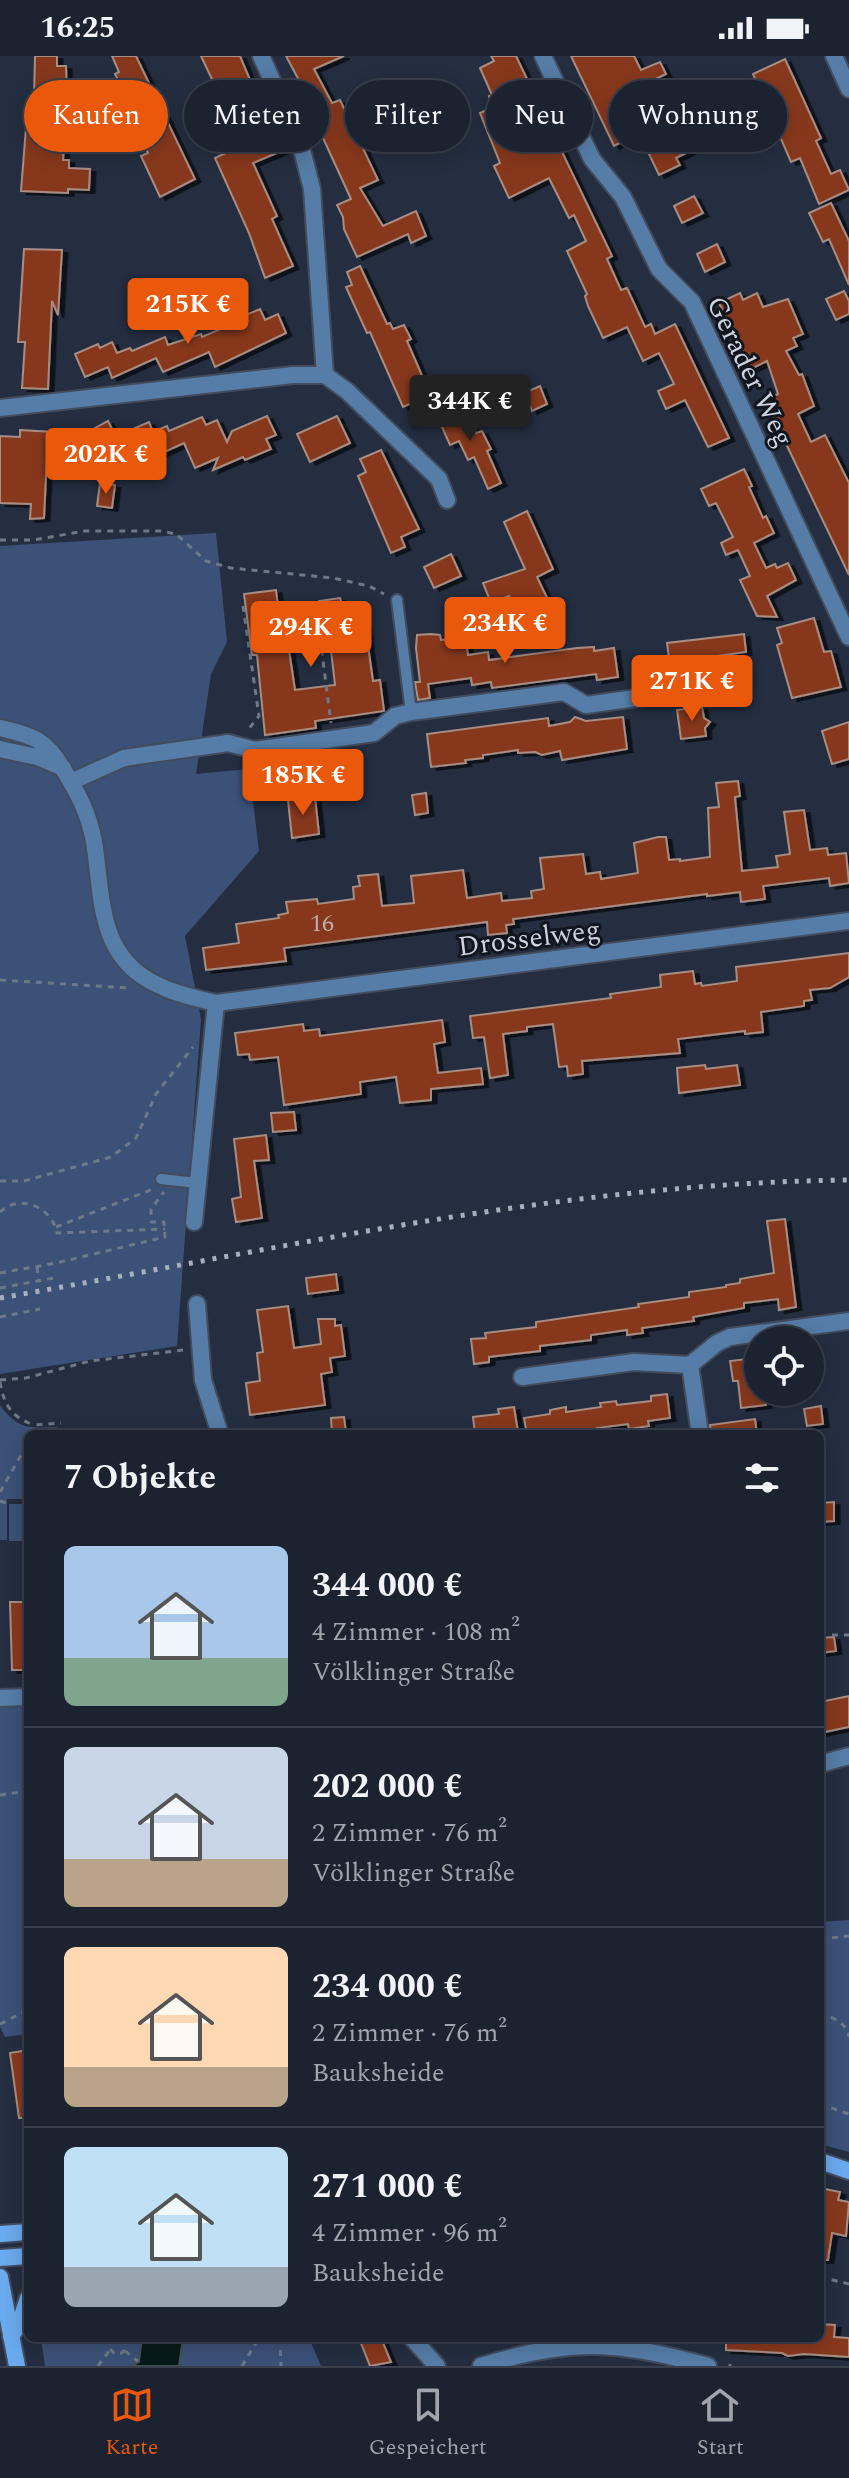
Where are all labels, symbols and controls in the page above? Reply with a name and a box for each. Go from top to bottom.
text: 16:25 [40,5,115,51]
chip: Kaufen [24,80,168,152]
chip: Mieten [184,80,329,152]
chip: Filter [345,80,470,152]
chip: Neu [486,80,593,152]
chip: Wohnung [609,80,787,152]
pin: 215K € [123,278,253,346]
text: 215K € [146,284,230,324]
street label: Gerader Weg [695,289,805,454]
pin: 344K € [405,375,535,443]
text: 344K € [428,381,512,421]
pin: 202K € [41,428,171,496]
text: 202K € [64,434,148,474]
pin: 234K € [440,597,570,665]
pin: 294K € [246,601,376,669]
text: 234K € [463,603,547,643]
text: 294K € [269,607,353,647]
pin: 271K € [627,655,757,723]
text: 271K € [650,661,734,701]
pin: 185K € [238,749,368,817]
text: 185K € [261,755,345,795]
house number: 16 [310,906,334,942]
street label: Drosselweg [455,908,603,969]
map controls [744,1326,824,1406]
button: locate [744,1326,824,1406]
text: 7 Objekte [64,1452,216,1504]
icon: filters [740,1456,784,1500]
text: 344 000 € [312,1560,463,1612]
icon: home [128,1578,224,1674]
text: 4 Zimmer · 108 m² [312,1612,520,1652]
text: Völklinger Straße [312,1652,515,1692]
text: 202 000 € [312,1761,463,1813]
icon: home [128,1779,224,1875]
text: 2 Zimmer · 76 m² [312,1813,507,1853]
text: Völklinger Straße [312,1853,515,1893]
text: 234 000 € [312,1961,463,2013]
icon: home [128,1979,224,2075]
text: 2 Zimmer · 76 m² [312,2013,507,2053]
text: Bauksheide [312,2053,445,2093]
text: 271 000 € [312,2161,463,2213]
icon: home [128,2179,224,2275]
text: 4 Zimmer · 96 m² [312,2213,507,2253]
text: Bauksheide [312,2253,445,2293]
tab: Karte [105,2383,158,2464]
tab: Gespeichert [369,2383,486,2464]
tab: Start [697,2383,744,2464]

